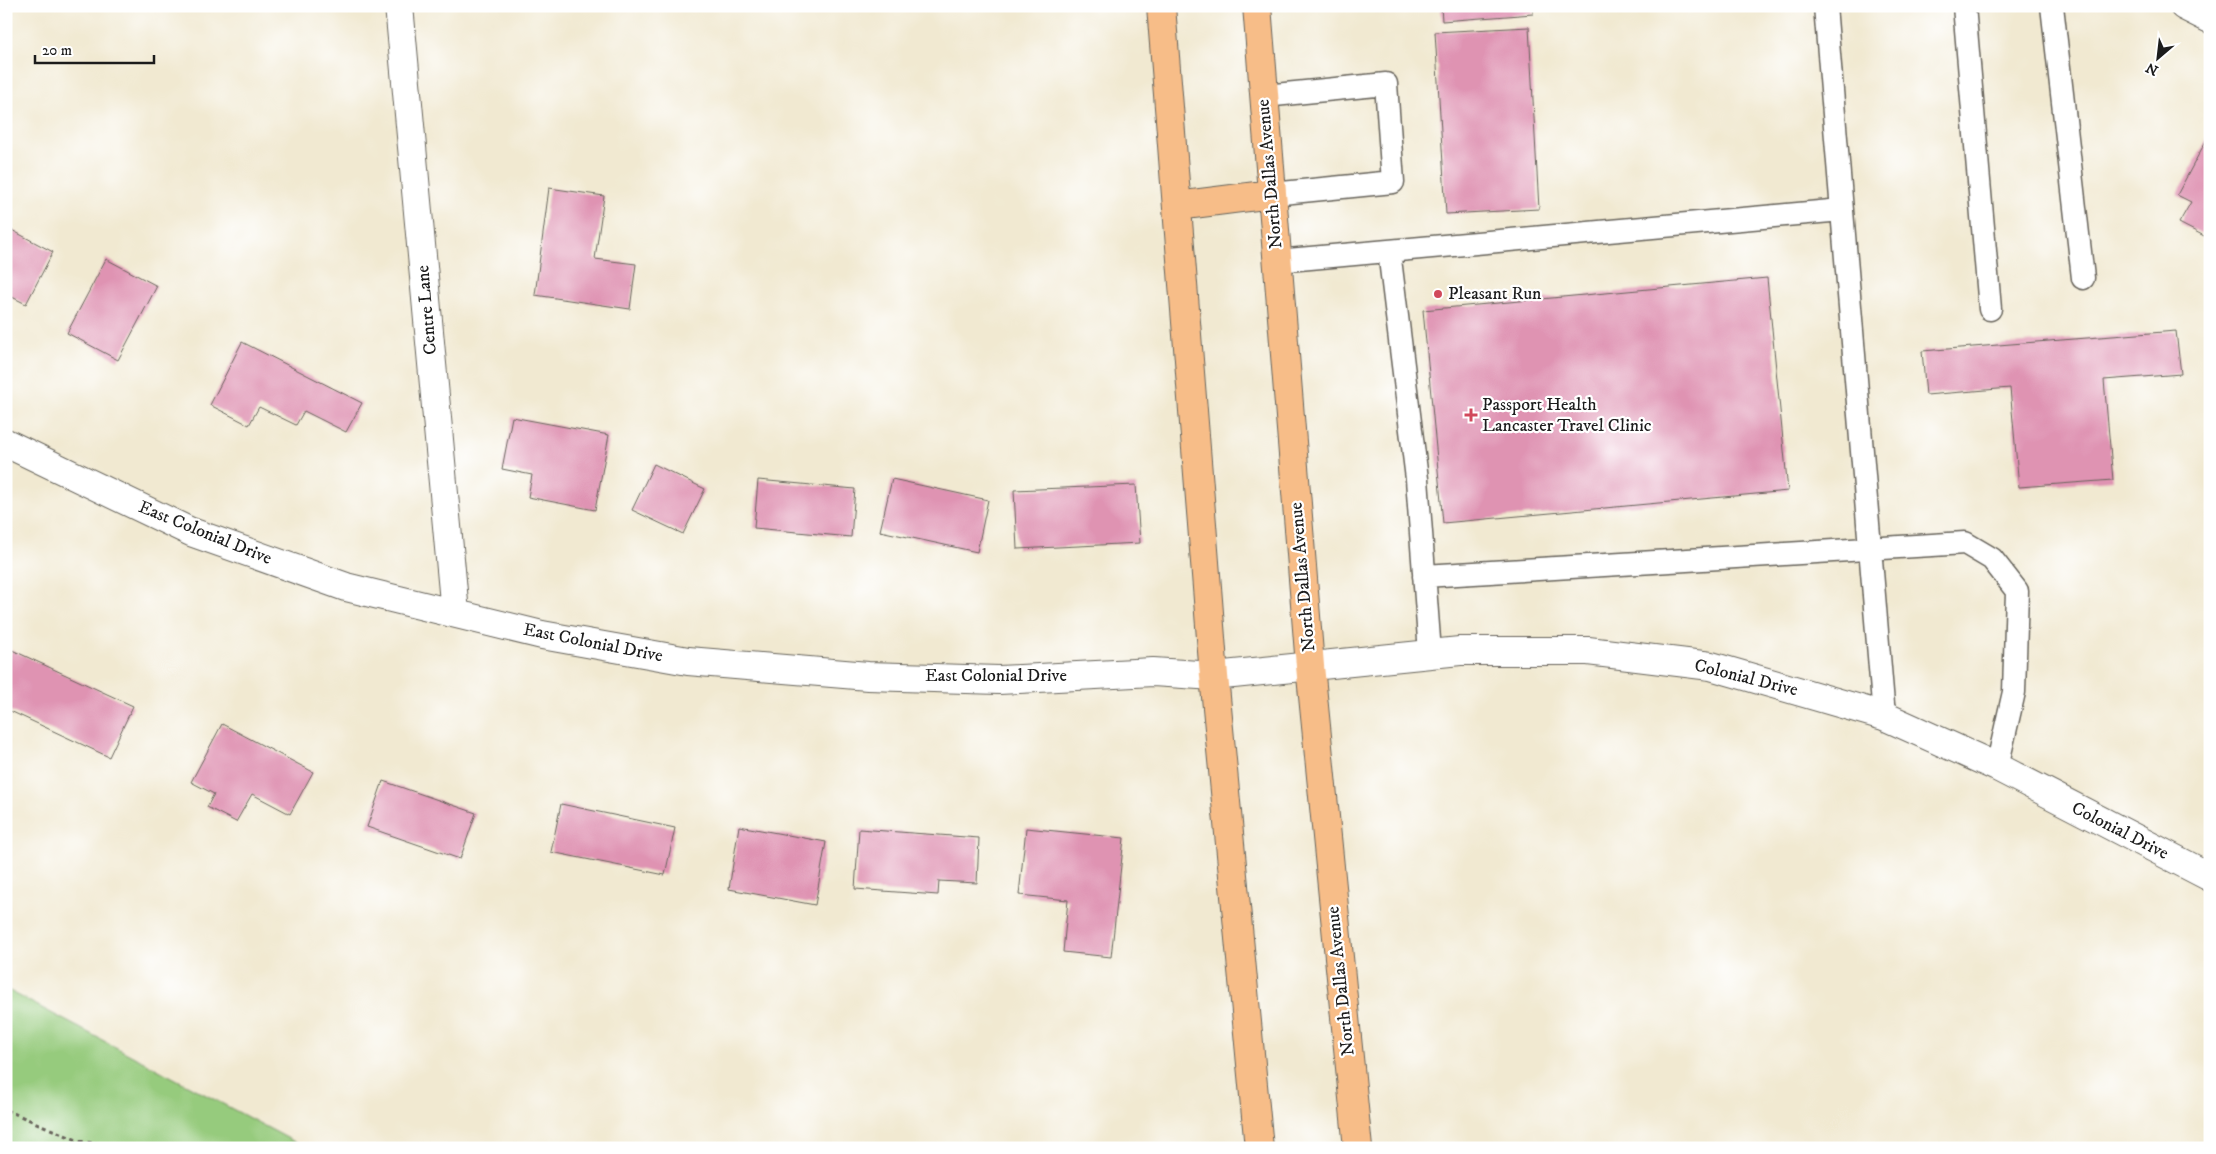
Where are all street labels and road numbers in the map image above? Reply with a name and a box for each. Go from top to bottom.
street label: North Dallas Avenue [1252,98,1288,250]
street label: Centre Lane [412,264,442,356]
street label: East Colonial Drive [135,496,275,570]
street label: North Dallas Avenue [1285,501,1321,653]
street label: East Colonial Drive [521,619,665,667]
street label: Colonial Drive [1692,655,1800,701]
street label: East Colonial Drive [925,665,1067,687]
street label: Colonial Drive [2068,797,2172,865]
street label: North Dallas Avenue [1322,905,1360,1057]

